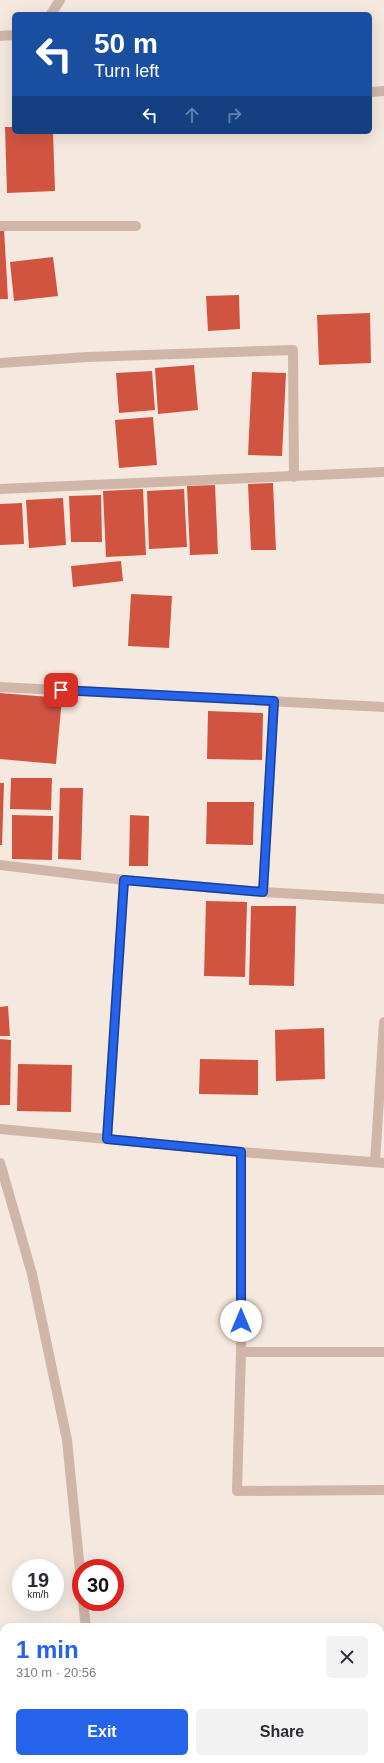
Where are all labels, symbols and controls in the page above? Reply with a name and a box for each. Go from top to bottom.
icon: left [28,28,80,80]
text: 50 m [94,28,158,59]
text: Turn left [94,61,159,81]
icon: left [139,104,161,126]
icon: ahead [181,104,203,126]
icon: right [223,104,245,126]
pin [44,673,78,707]
icon: arrive [50,679,72,701]
position arrow [220,1300,262,1342]
speed limit sign: 30 [72,1559,124,1611]
text: 19 [27,1569,49,1591]
text: km/h [27,1589,49,1600]
text: 1 min [16,1636,79,1663]
button: close [326,1636,368,1678]
text: 310 m · 20:56 [16,1665,96,1680]
button: Exit [16,1709,188,1755]
button: Share [196,1709,368,1755]

